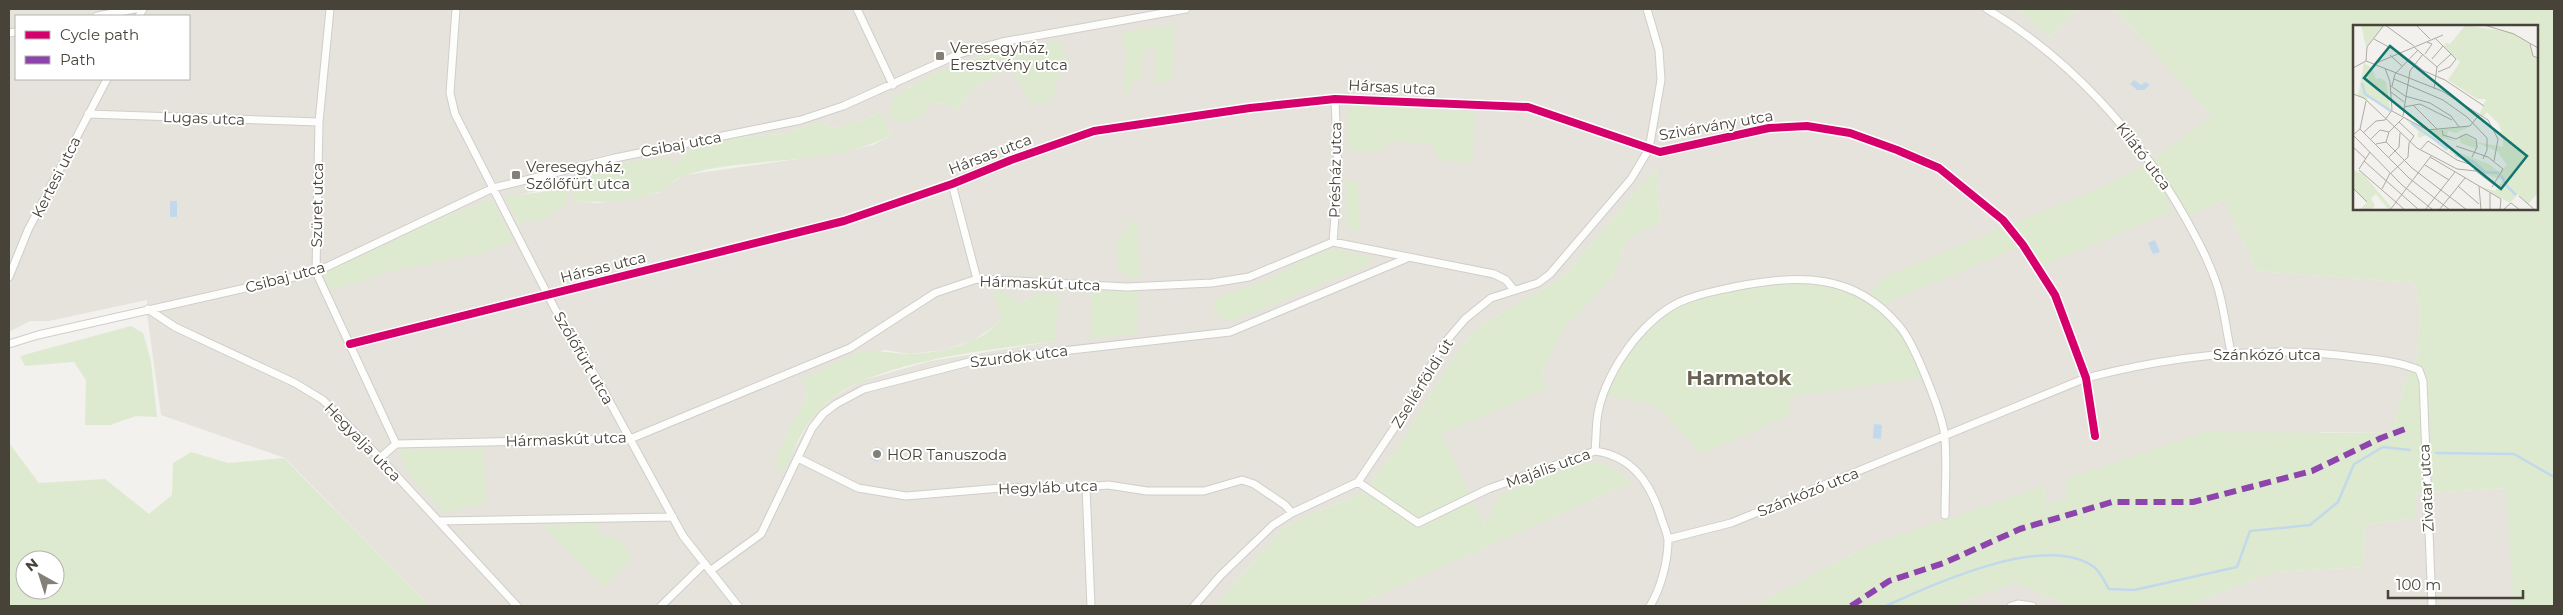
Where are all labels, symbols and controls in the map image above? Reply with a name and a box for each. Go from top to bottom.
legend [15,15,190,80]
text: Cycle path [60,25,139,44]
inset map [2353,25,2538,210]
place label: Veresegyház, Eresztvény utca [950,38,1068,74]
text: Path [60,50,96,69]
marker: Veresegyház, Eresztvény utca [934,50,946,62]
street label: Hársas utca [1348,75,1436,99]
street label: Szivárvány utca [1657,106,1775,144]
street label: Lugas utca [163,107,245,129]
street label: Kilátó utca [2112,118,2176,194]
street label: Présház utca [1325,122,1345,218]
street label: Csibaj utca [639,127,723,161]
street label: Hársas utca [946,129,1034,179]
street label: Kertesi utca [27,133,85,221]
place label: Veresegyház, Szőlőfürt utca [526,157,630,193]
street label: Szüret utca [307,162,327,248]
marker: Veresegyház, Szőlőfürt utca [510,169,522,181]
street label: Hársas utca [558,247,648,287]
street label: Csibaj utca [243,257,327,297]
street label: Hármaskút utca [979,271,1101,295]
street label: Szőlőfürt utca [550,308,618,408]
street label: Zsellérföldi út [1387,335,1457,431]
street label: Szurdok utca [969,341,1069,371]
street label: Szánkózó utca [2213,345,2321,364]
district label: Harmatok [1687,366,1792,390]
street label: Hegyalja utca [321,399,405,485]
street label: Hármaskút utca [505,427,627,451]
street label: Zivatar utca [2414,443,2438,533]
street label: Majális utca [1503,444,1593,492]
place label: HOR Tanuszoda [887,445,1007,464]
marker: HOR Tanuszoda [871,448,883,460]
street label: Szánkózó utca [1754,463,1862,521]
street label: Hegyláb utca [998,476,1098,498]
north arrow [15,550,65,600]
text: N [22,554,42,575]
scale bar [2388,568,2523,600]
text: 100 m [2396,575,2441,594]

